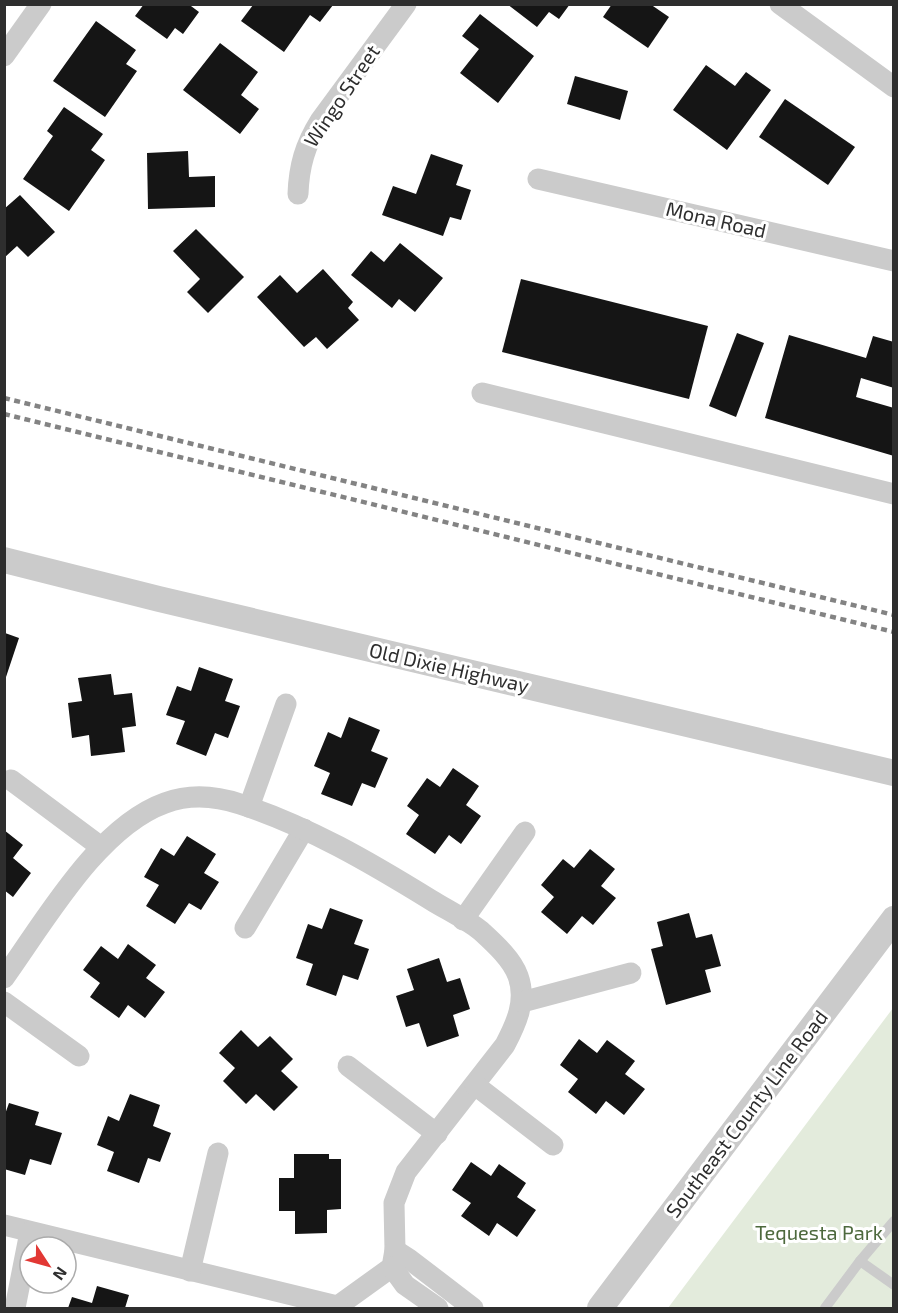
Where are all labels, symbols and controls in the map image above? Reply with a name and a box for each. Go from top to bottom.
street label: Wingo Street [298,39,384,151]
street label: Mona Road [664,196,769,242]
street label: Old Dixie Highway [367,637,532,697]
street label: Southeast County Line Road [660,1005,832,1222]
park label: Tequesta Park [755,1220,883,1244]
north arrow [18,1235,78,1295]
text: N [49,1264,72,1284]

